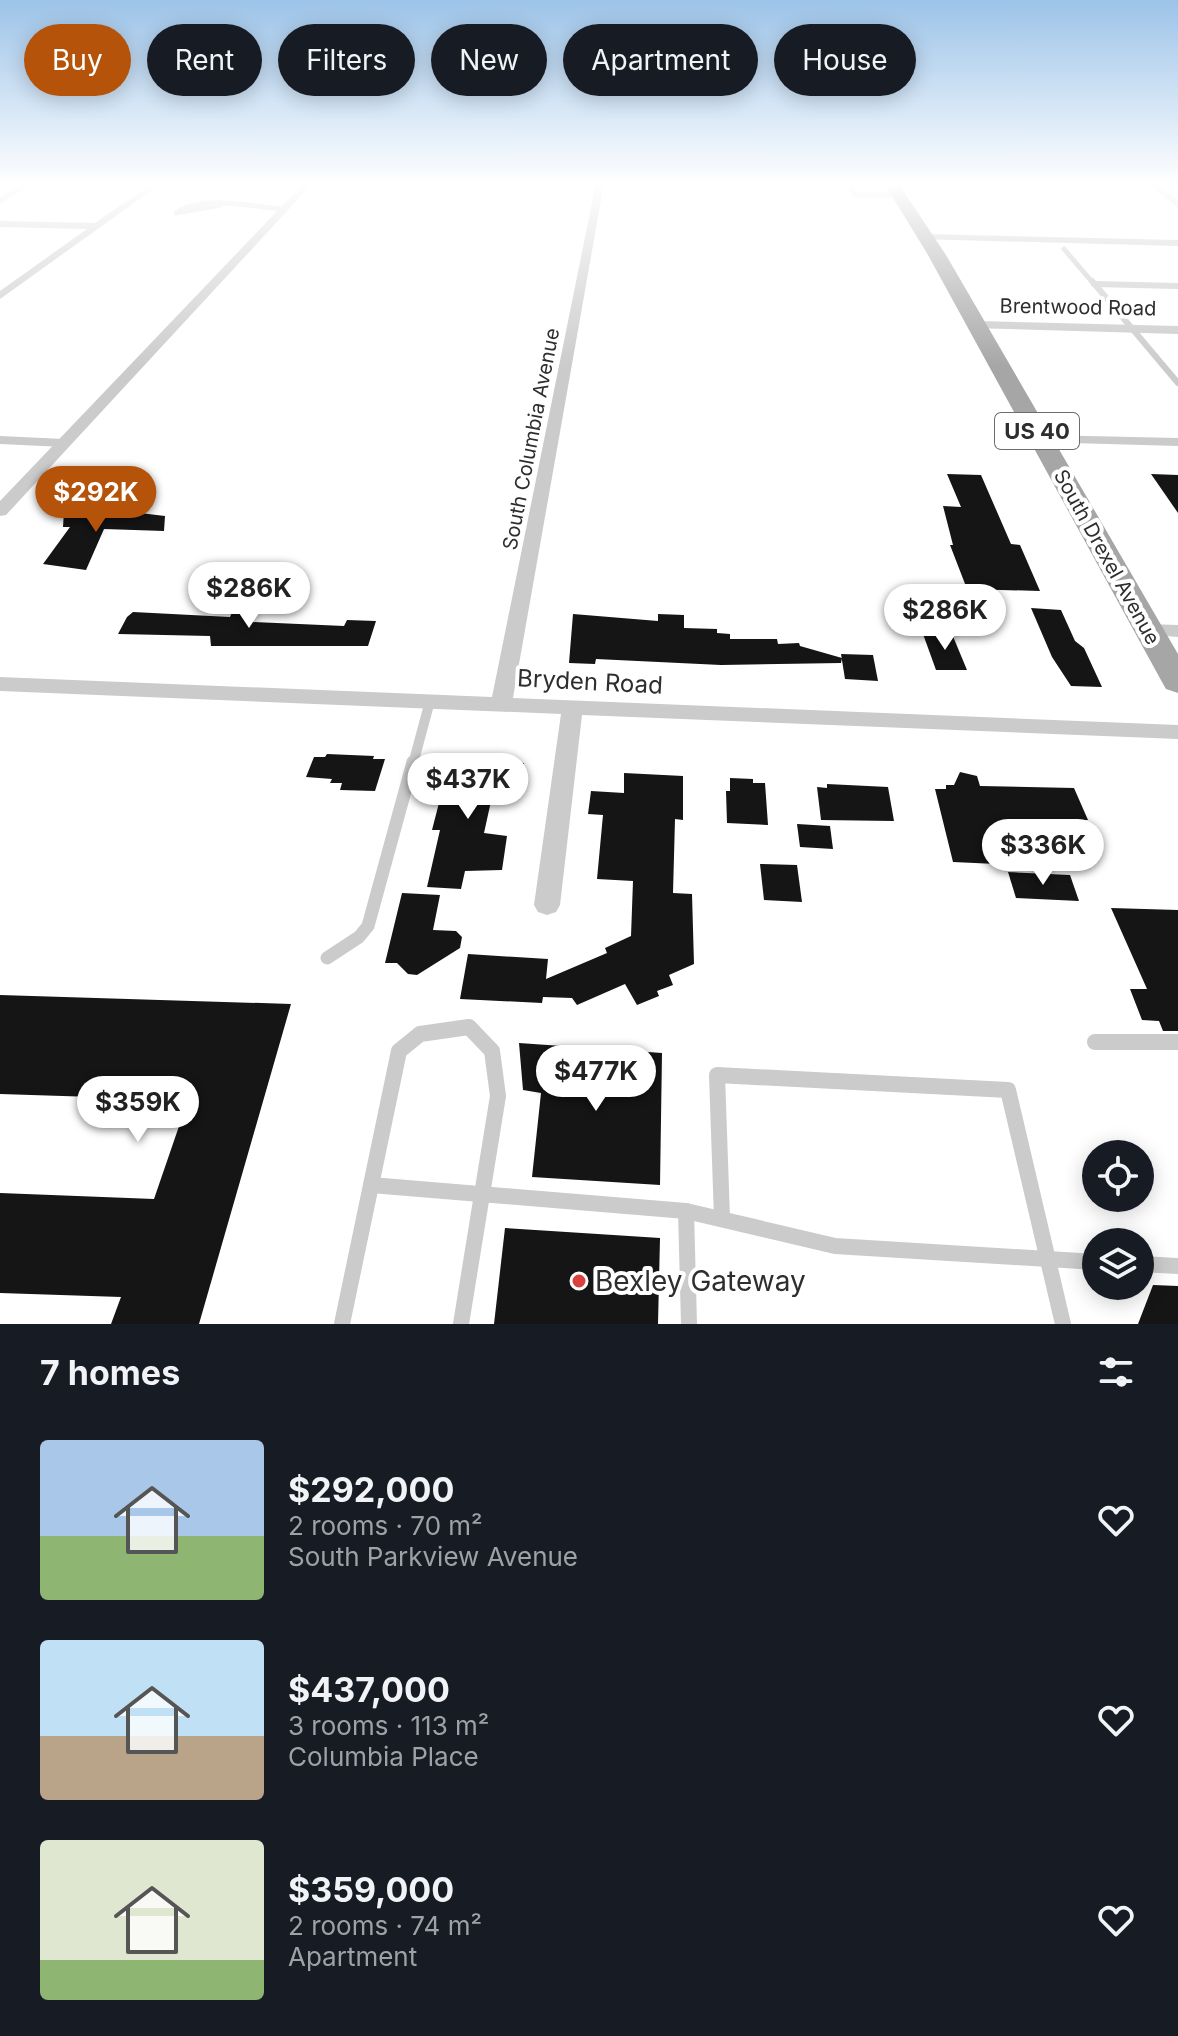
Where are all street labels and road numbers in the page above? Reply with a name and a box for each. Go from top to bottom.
street label: Brentwood Road [999,294,1157,320]
street label: South Columbia Avenue [498,326,564,552]
road number: US 40 [995,413,1079,449]
street label: South Drexel Avenue [1049,465,1165,649]
street label: Bryden Road [517,663,664,700]

